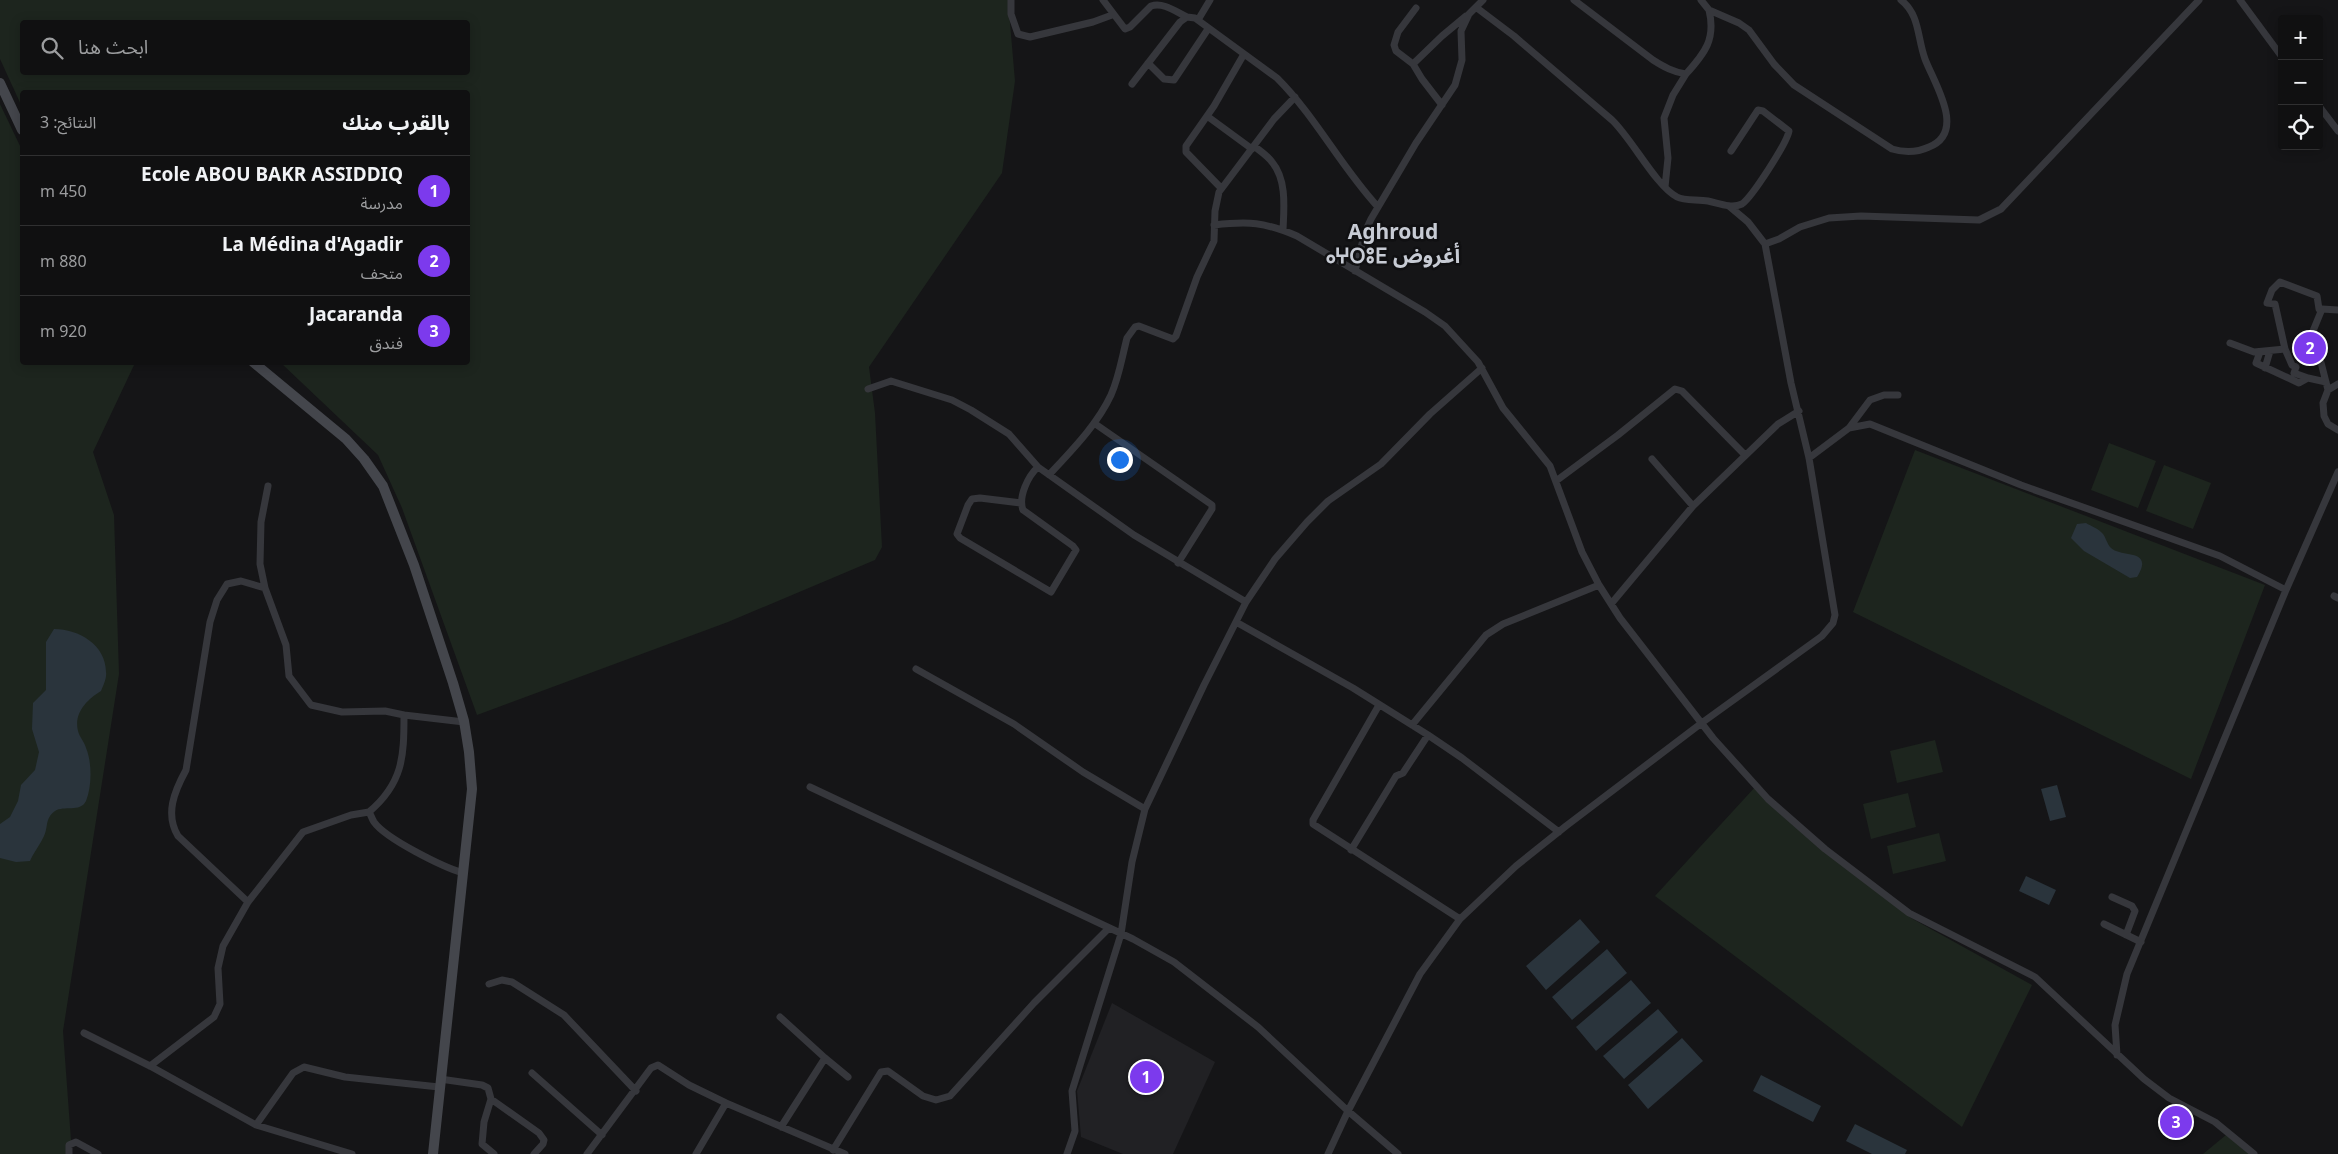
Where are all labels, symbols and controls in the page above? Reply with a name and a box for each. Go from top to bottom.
map controls [2278,15,2323,150]
button: + [2278,15,2323,60]
search box [20,20,470,75]
icon: search [38,34,66,62]
text: ابحث هنا [78,34,148,60]
button: − [2278,60,2323,105]
button: locate [2278,105,2323,150]
text: بالقرب منك [342,108,450,136]
text: النتائج: 3 [40,111,96,133]
text: Ecole ABOU BAKR ASSIDDIQ [141,161,403,187]
text: 450 m [40,180,87,202]
text: 1 [429,180,439,202]
text: مدرسة [360,192,403,214]
district label: Aghroud ⴰⵖⵔⵓⴹ أغروض [1326,217,1460,269]
text: La Médina d'Agadir [222,231,403,257]
text: 880 m [40,250,87,272]
text: 2 [429,250,439,272]
text: متحف [361,262,403,284]
text: Jacaranda [309,301,403,327]
text: 920 m [40,320,87,342]
text: 3 [429,320,439,342]
pin: 2 [2294,329,2326,367]
text: فندق [369,332,403,354]
your location [1107,447,1133,473]
pin: 1 [1130,1058,1162,1096]
pin: 3 [2160,1103,2192,1141]

